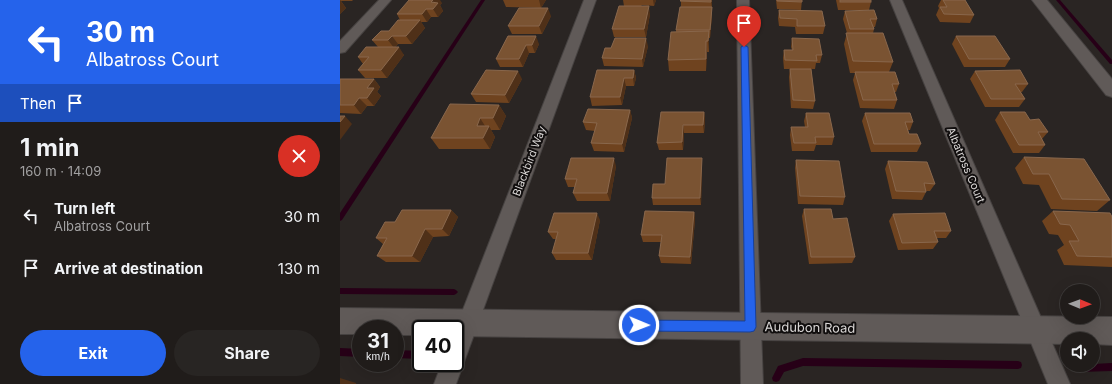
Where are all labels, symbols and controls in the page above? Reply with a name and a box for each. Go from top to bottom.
pin [727,6,761,47]
icon: arrive [733,12,755,34]
text: 30 m [86,15,155,49]
icon: left [20,16,72,68]
text: Albatross Court [86,49,219,70]
icon: arrive [64,92,86,114]
text: Then [20,94,56,113]
street label: Blackbird Way [509,124,549,198]
street label: Albatross Court [944,125,988,205]
text: 1 min [20,133,79,162]
button: close [278,135,320,177]
text: 160 m · 14:09 [20,163,101,179]
text: Turn left [54,199,115,218]
icon: left [20,205,42,227]
text: 30 m [284,207,320,226]
text: Albatross Court [54,218,150,234]
icon: arrive [20,257,42,279]
text: Arrive at destination [54,259,203,278]
text: 130 m [278,259,320,278]
north arrow [1060,284,1100,324]
map controls [1060,284,1100,372]
position arrow [618,304,660,346]
street label: Audubon Road [764,318,856,336]
speed limit sign: 40 [412,320,464,372]
text: 31 [367,329,389,353]
button: Exit [20,330,166,376]
button: Share [174,330,320,376]
button: sound [1060,332,1100,372]
text: km/h [366,350,390,362]

